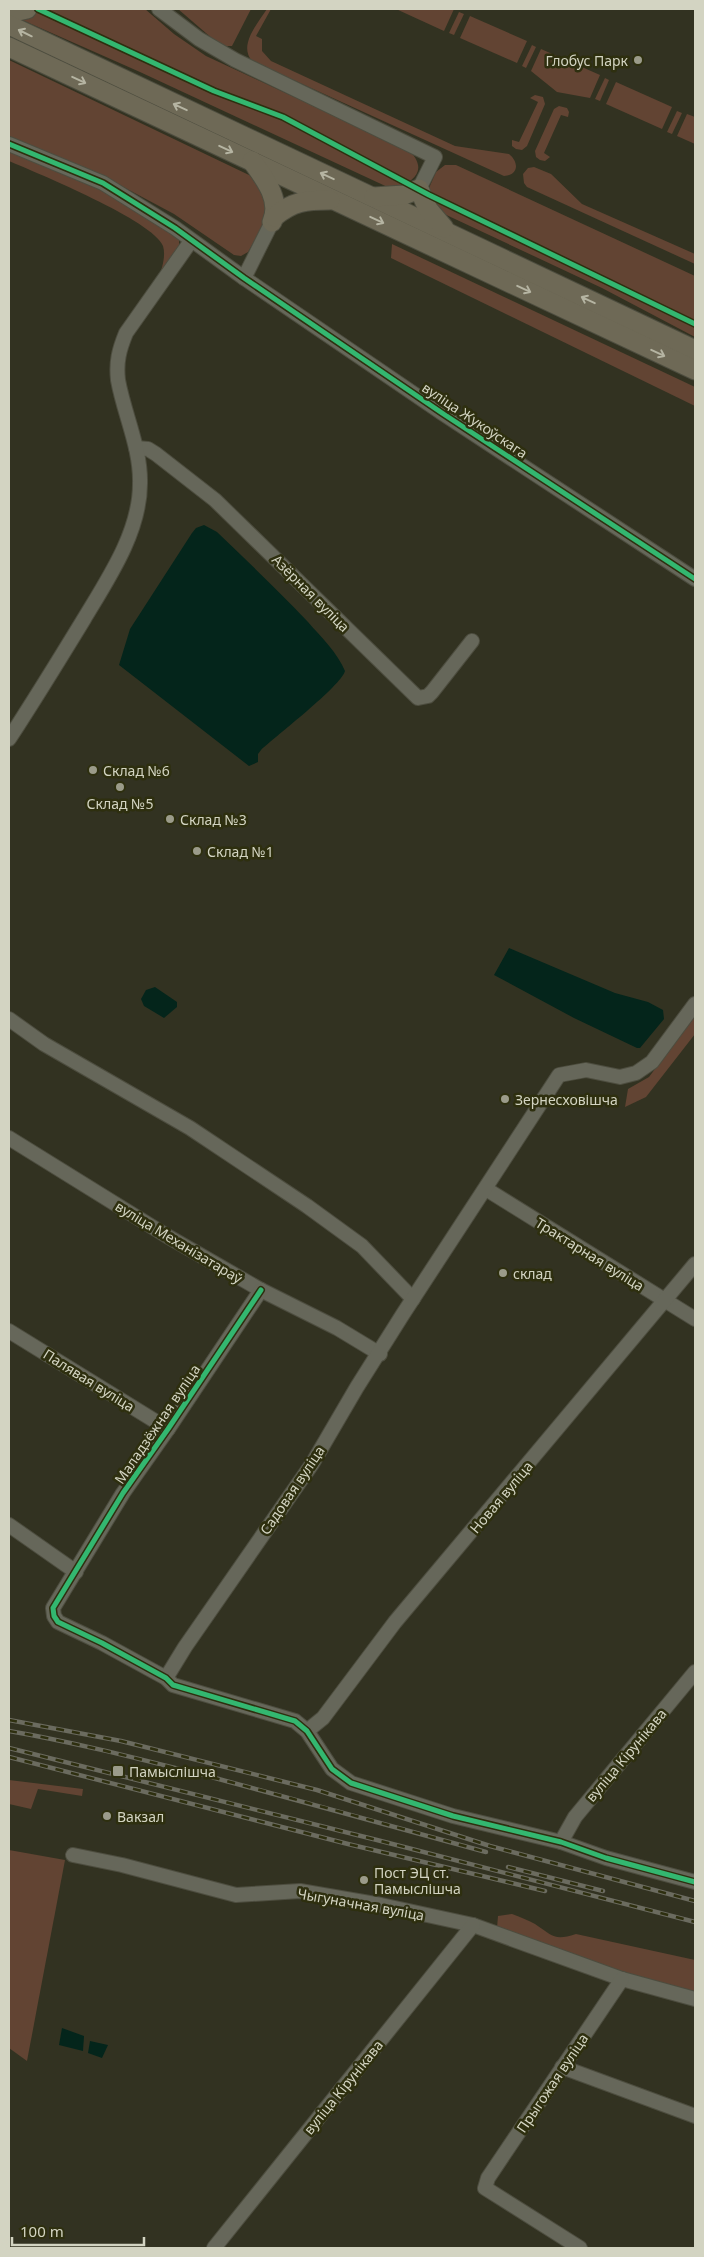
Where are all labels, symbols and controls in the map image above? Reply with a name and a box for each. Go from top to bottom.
one-way arrow [18,28,33,37]
place label: Глобус Парк [546,51,629,70]
marker: Глобус Парк [632,54,644,66]
one-way arrow [71,76,86,85]
one-way arrow [173,101,188,111]
one-way arrow [218,144,233,154]
one-way arrow [320,171,335,180]
one-way arrow [369,216,384,226]
one-way arrow [516,285,531,295]
one-way arrow [581,295,596,304]
one-way arrow [651,348,666,358]
street label: вуліца Жукоўскага [419,378,531,462]
street label: Азёрная вуліца [268,550,354,636]
place label: Склад №6 [103,761,170,780]
marker: Склад №6 [87,764,99,776]
marker: Склад №5 [114,781,126,793]
place label: Склад №5 [87,794,153,813]
place label: Склад №3 [180,810,247,829]
marker: Склад №3 [164,813,176,825]
place label: Склад №1 [207,842,274,861]
marker: Склад №1 [191,845,203,857]
place label: Зернесховішча [515,1090,618,1109]
marker: Зернесховішча [499,1093,511,1105]
street label: вуліца Механізатараў [112,1197,247,1288]
street label: Трактарная вуліца [532,1213,648,1295]
place label: склад [513,1264,552,1283]
marker: склад [497,1267,509,1279]
street label: Палявая вуліца [40,1344,138,1416]
street label: Маладзёжная вуліца [110,1361,204,1487]
street label: Садовая вуліца [255,1442,329,1538]
street label: Новая вуліца [465,1457,537,1537]
street label: вуліца Кірунікава [581,1704,671,1806]
place label: Памыслішча [129,1762,216,1781]
marker: Памыслішча [111,1764,125,1778]
place label: Вакзал [117,1807,164,1826]
marker: Вакзал [101,1810,113,1822]
place label: Пост ЭЦ ст. Памыслішча [374,1863,461,1898]
marker: Пост ЭЦ ст. Памыслішча [358,1874,370,1886]
street label: Чыгуначная вуліца [296,1883,426,1925]
street label: Прыгожая вуліца [512,2030,592,2136]
street label: вуліца Кірунікава [299,2036,387,2138]
scale bar [12,2214,145,2246]
text: 100 m [20,2221,64,2241]

